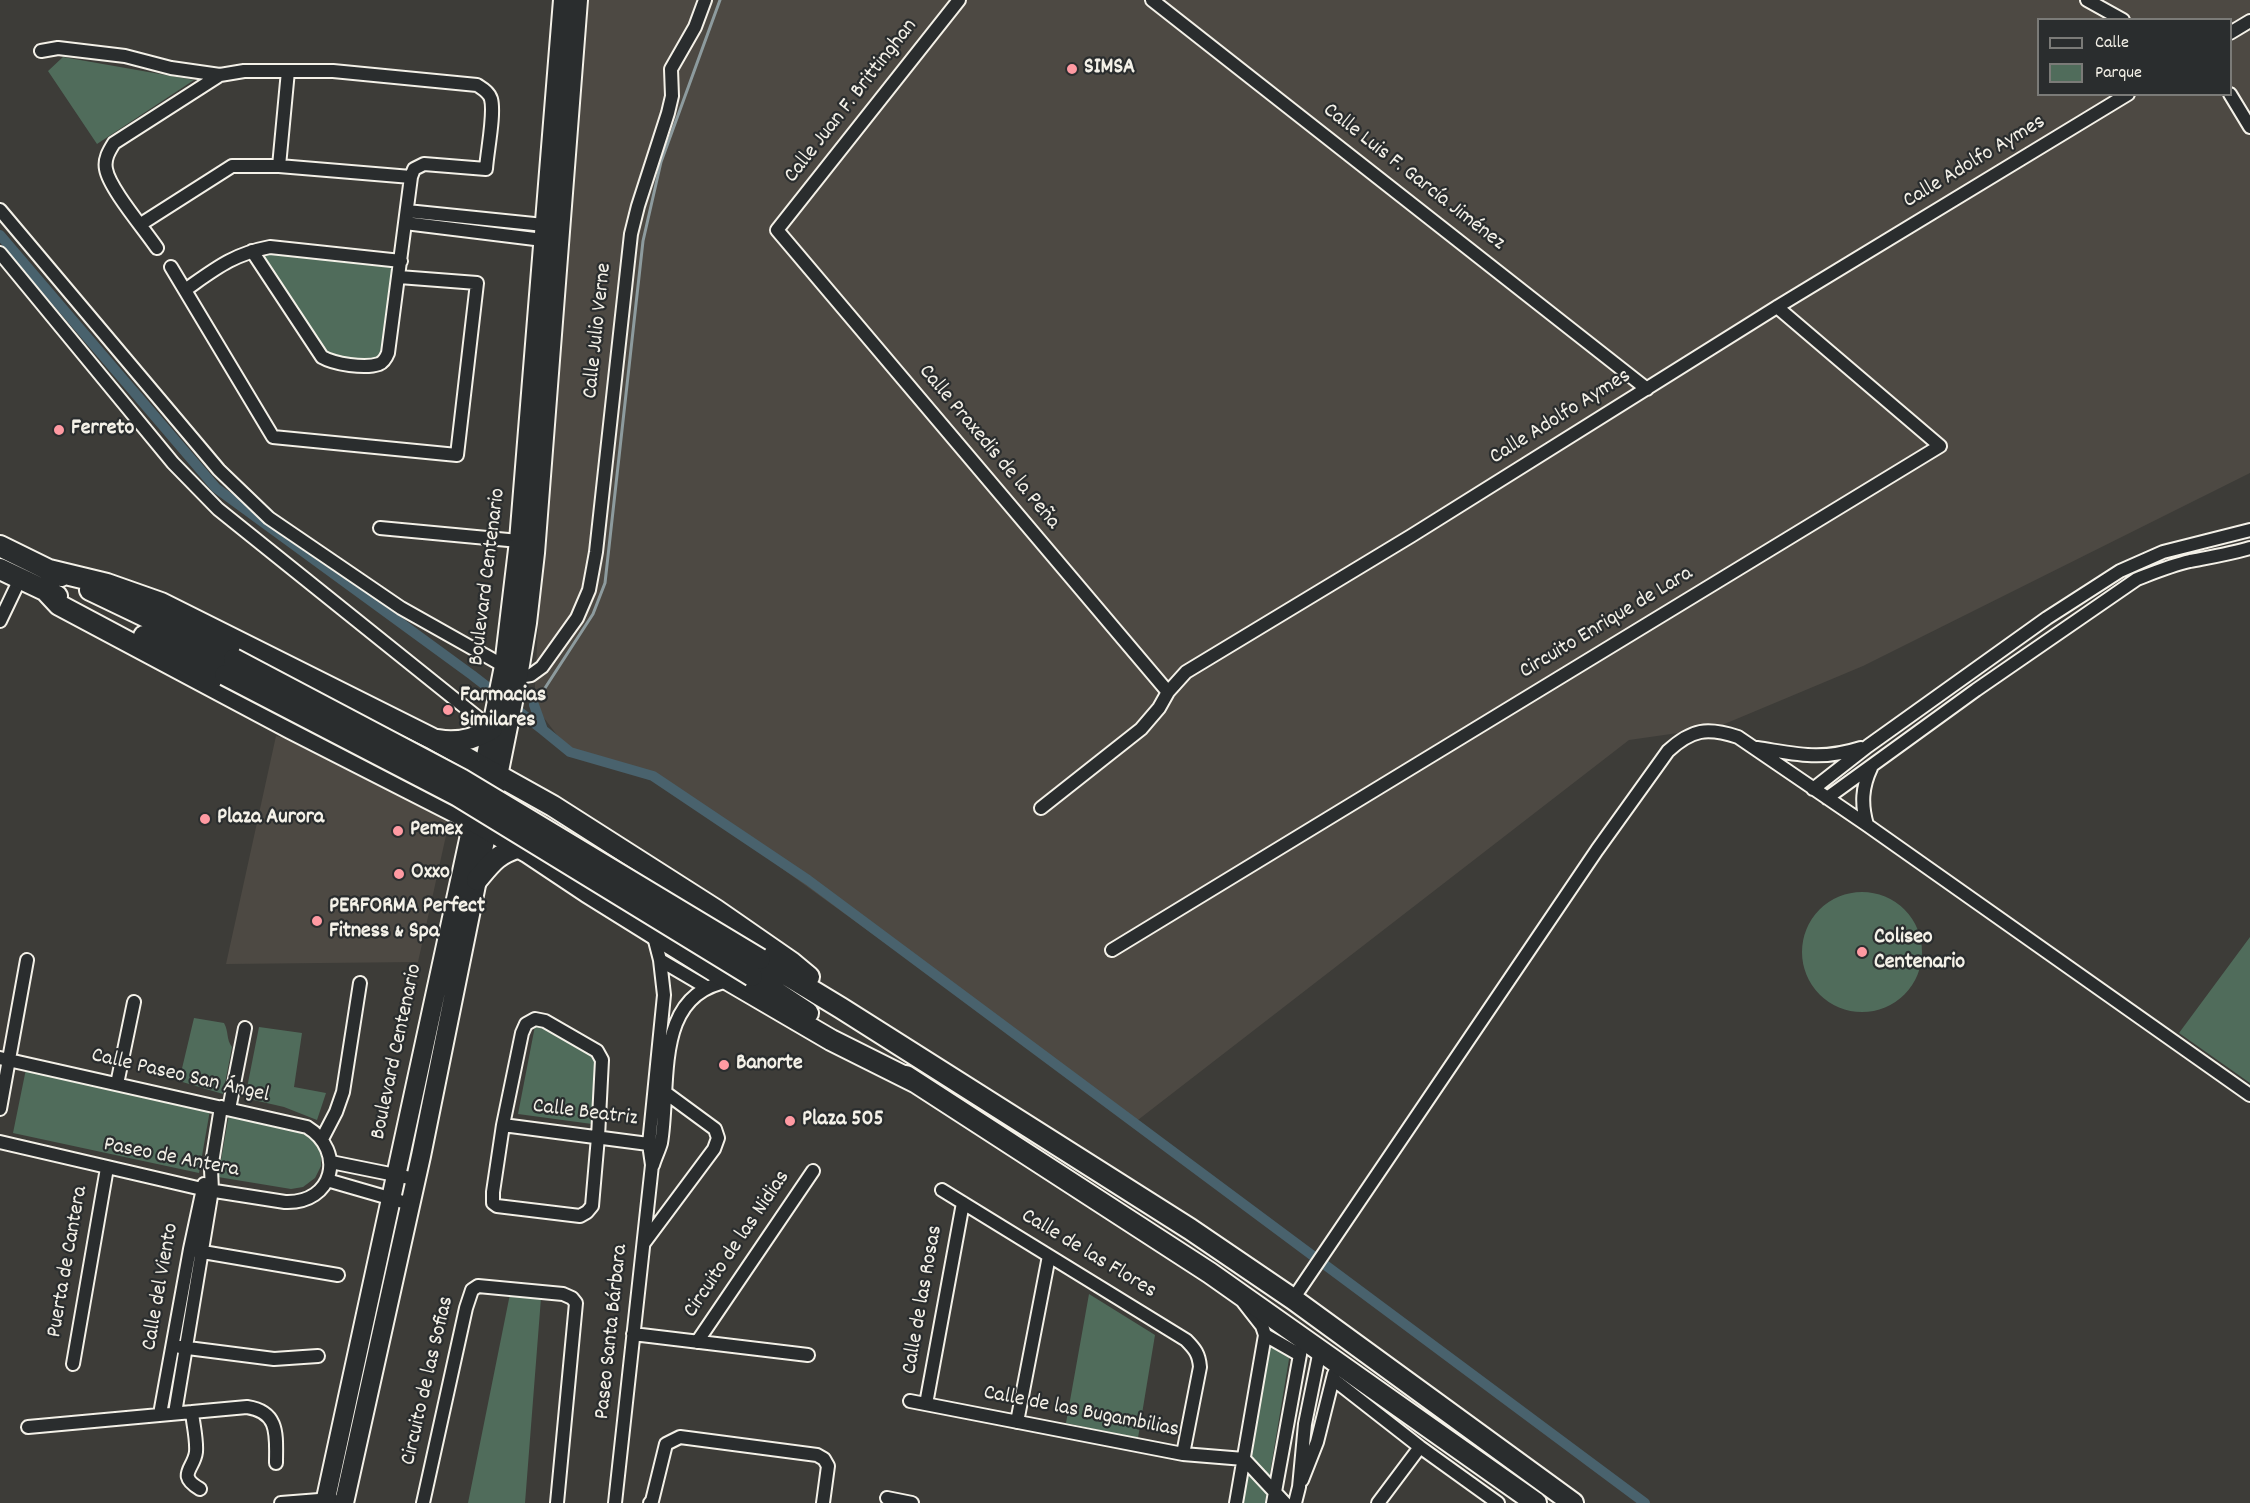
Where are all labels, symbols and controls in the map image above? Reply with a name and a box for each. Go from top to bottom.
street label: Calle Juan F. Brittinghan [780,15,924,189]
legend [2037,18,2232,96]
text: Calle [2095,31,2129,56]
place label: SIMSA [1084,56,1135,82]
text: Parque [2095,61,2142,86]
marker: SIMSA [1065,62,1079,76]
street label: Calle Luis F. García Jiménez [1316,99,1510,257]
street label: Calle Adolfo Aymes [1899,110,2051,216]
street label: Calle Julio Verne [579,262,619,400]
street label: Calle Praxedis de la Peña [911,360,1065,536]
street label: Calle Adolfo Aymes [1486,364,1636,472]
place label: Ferreto [71,417,134,443]
marker: Ferreto [52,423,66,437]
street label: Boulevard Centenario [465,487,513,667]
street label: Circuito Enrique de Lara [1516,562,1698,686]
place label: Farmacias Similares [460,684,546,736]
marker: Farmacias Similares [441,703,455,717]
place label: Plaza Aurora [217,806,324,832]
marker: Plaza Aurora [198,812,212,826]
place label: Pemex [410,818,463,844]
marker: Pemex [391,824,405,838]
place label: Oxxo [411,861,450,887]
marker: Oxxo [392,867,406,881]
place label: PERFORMA Perfect Fitness & Spa [329,895,485,946]
marker: PERFORMA Perfect Fitness & Spa [310,914,324,928]
place label: Coliseo Centenario [1874,926,1965,978]
marker: Coliseo Centenario [1855,945,1869,959]
street label: Boulevard Centenario [367,962,429,1142]
street label: Calle Paseo San Ángel [88,1044,272,1110]
place label: Banorte [736,1052,803,1078]
marker: Banorte [717,1058,731,1072]
street label: Calle Beatriz [531,1094,639,1134]
place label: Plaza 505 [802,1108,884,1134]
marker: Plaza 505 [783,1114,797,1128]
street label: Paseo de Antera [101,1133,241,1185]
street label: Circuito de las Nidias [679,1166,797,1324]
street label: Puerta de Cantera [43,1184,95,1340]
street label: Calle de las Flores [1016,1204,1160,1306]
street label: Calle del Viento [138,1221,186,1353]
street label: Calle de las Rosas [898,1224,950,1376]
street label: Paseo Santa Bárbara [591,1243,635,1421]
street label: Circuito de las Sofias [397,1294,461,1468]
street label: Calle de las Bugambilias [981,1381,1181,1445]

